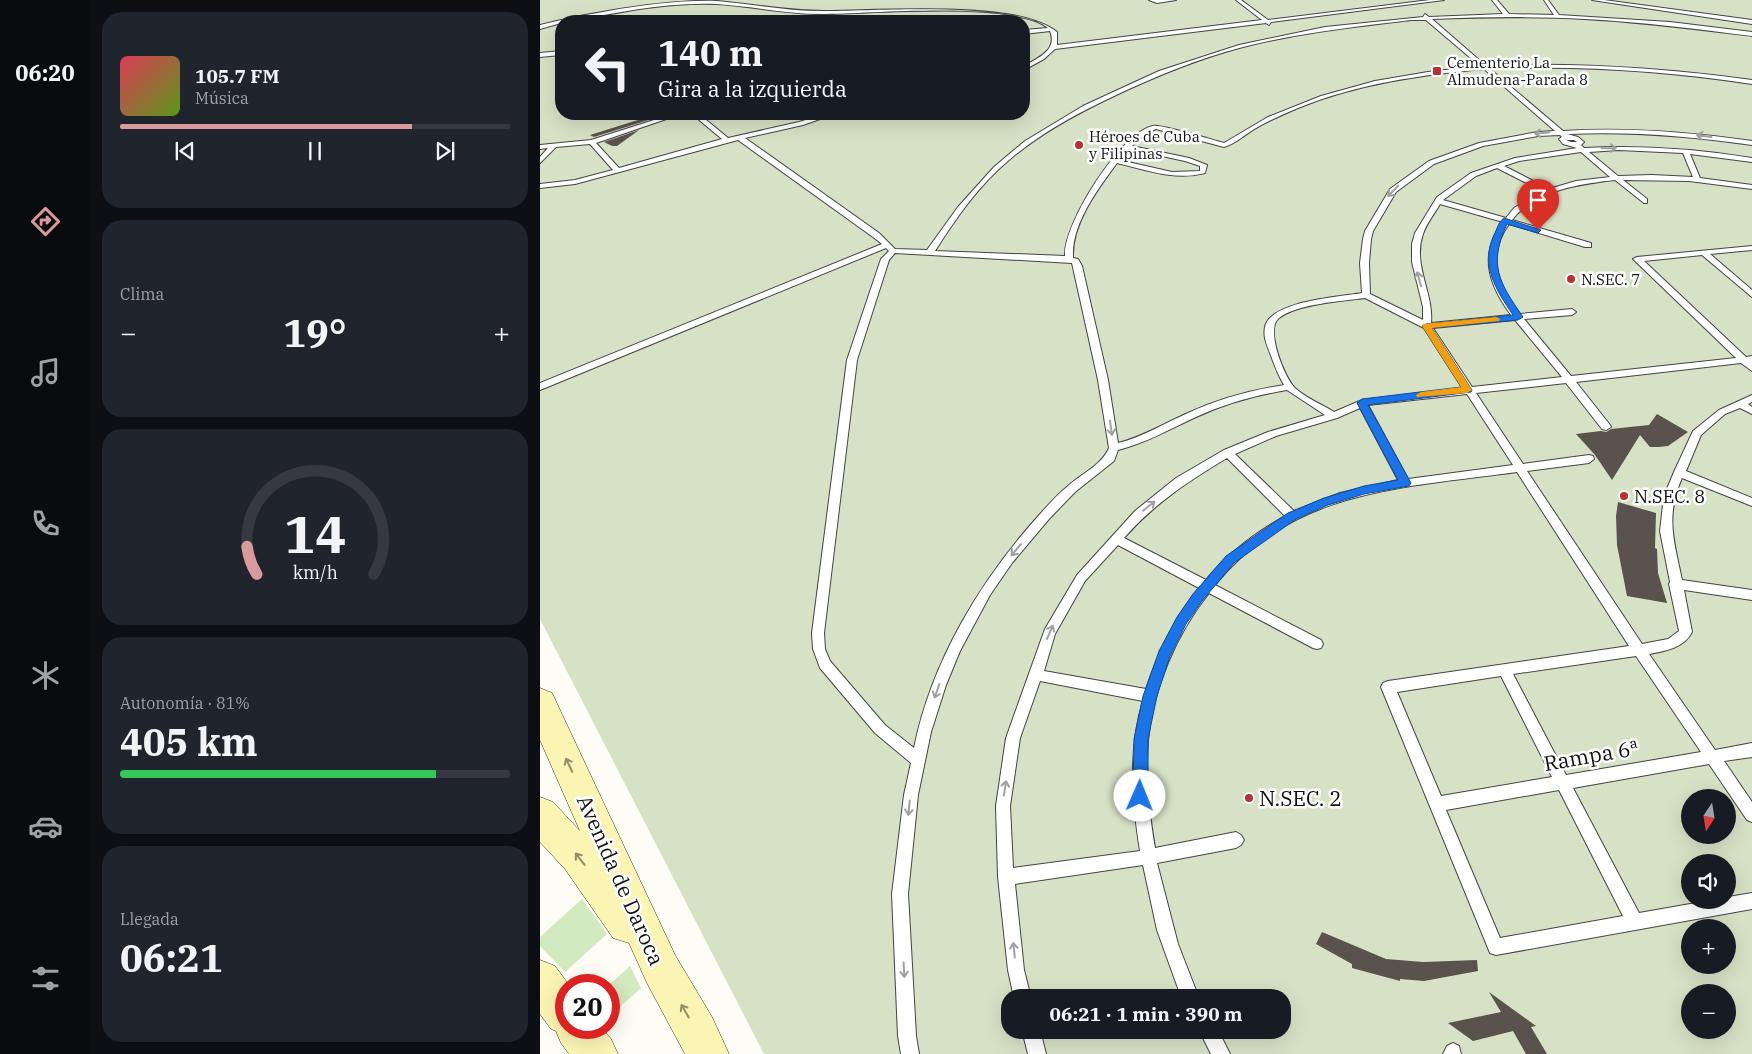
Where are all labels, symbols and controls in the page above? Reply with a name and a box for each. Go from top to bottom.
text: 140 m [658,30,763,76]
icon: left [575,35,640,100]
place label: Cementerio La Almudena-Parada 8 [1447,53,1588,89]
text: 06:20 [15,58,75,87]
text: 105.7 FM [195,64,280,88]
marker: Cementerio La Almudena-Parada 8 [1431,65,1443,77]
text: Gira a la izquierda [658,74,847,103]
text: Música [195,88,249,108]
place label: Héroes de Cuba y Filipinas [1089,127,1200,163]
one-way arrow [1534,128,1550,138]
one-way arrow [1696,131,1712,141]
icon: previous [171,137,199,165]
icon: pause [301,137,329,165]
icon: next [431,137,459,165]
marker: Héroes de Cuba y Filipinas [1073,139,1085,151]
one-way arrow [1601,143,1617,152]
pin [1517,179,1559,230]
one-way arrow [1387,185,1399,198]
icon: arrive [1524,186,1552,214]
icon: directions [28,204,63,239]
place label: N.SEC. 7 [1581,270,1640,289]
one-way arrow [1414,271,1424,287]
marker: N.SEC. 7 [1565,273,1577,285]
text: Clima [120,284,164,304]
text: 19° [283,308,347,357]
text: − [120,314,137,351]
text: + [493,314,510,351]
icon: music [28,355,63,390]
one-way arrow [1106,420,1116,436]
place label: N.SEC. 8 [1634,485,1705,508]
marker: N.SEC. 8 [1618,490,1630,502]
text: 14 [284,500,346,567]
one-way arrow [1143,500,1156,511]
icon: phone [28,506,63,541]
one-way arrow [1011,543,1022,556]
text: km/h [292,561,338,584]
one-way arrow [1045,625,1055,640]
icon: climate [28,658,63,693]
one-way arrow [932,683,941,699]
text: Autonomía · 81% [120,693,250,713]
text: 405 km [120,717,258,766]
street label: Rampa 6ª [1541,733,1641,777]
one-way arrow [563,758,573,773]
position arrow [1113,769,1165,821]
one-way arrow [1001,780,1011,796]
place label: N.SEC. 2 [1259,784,1342,812]
north arrow [1681,789,1736,844]
map controls [1681,789,1736,1039]
street label: Avenida de Daroca [571,790,671,970]
marker: N.SEC. 2 [1243,792,1255,804]
one-way arrow [905,800,914,816]
icon: car [28,809,63,844]
one-way arrow [575,853,586,866]
button: sound [1681,854,1736,909]
text: Llegada [120,909,179,929]
button: + [1681,919,1736,974]
text: 06:21 [120,933,223,982]
one-way arrow [1009,942,1019,958]
icon: filters [28,961,63,996]
one-way arrow [899,962,908,978]
speed limit sign: 20 [555,974,620,1039]
button: − [1681,984,1736,1039]
text: 06:21 · 1 min · 390 m [1050,1002,1242,1026]
one-way arrow [679,1005,689,1019]

